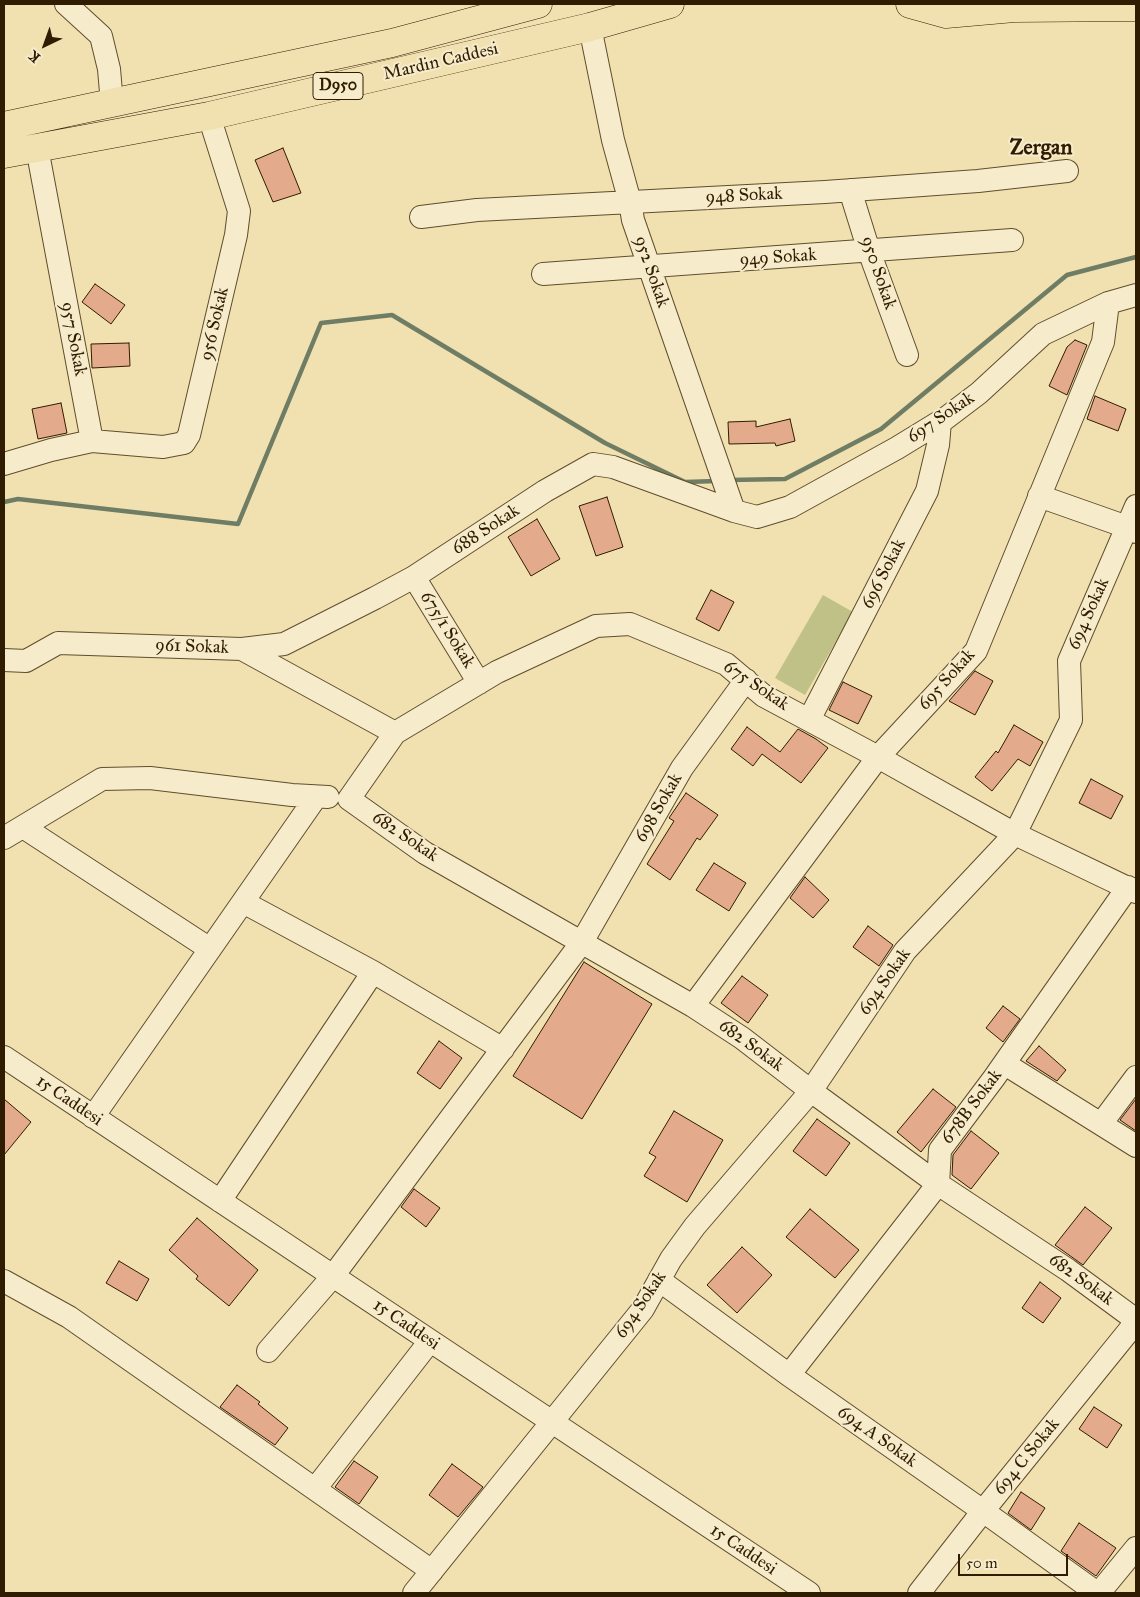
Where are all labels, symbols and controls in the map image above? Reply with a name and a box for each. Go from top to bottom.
north arrow [20,20,70,70]
street label: Mardin Caddesi [381,38,501,86]
text: K [25,47,44,66]
road number: D950 [313,72,363,100]
district label: Zergan [1010,136,1072,162]
street label: 948 Sokak [705,183,783,209]
street label: 952 Sokak [629,233,673,311]
street label: 950 Sokak [855,233,901,313]
street label: 949 Sokak [739,245,817,271]
street label: 956 Sokak [196,285,234,363]
street label: 957 Sokak [55,300,91,378]
street label: 697 Sokak [903,388,979,448]
street label: 688 Sokak [448,500,524,560]
street label: 696 Sokak [857,535,911,613]
street label: 694 Sokak [1064,575,1114,653]
street label: 675/1 Sokak [415,588,479,672]
street label: 961 Sokak [155,635,229,659]
street label: 695 Sokak [914,645,980,715]
street label: 675 Sokak [719,656,793,716]
street label: 698 Sokak [631,770,687,846]
street label: 682 Sokak [368,807,442,867]
street label: 694 Sokak [854,944,916,1020]
street label: 682 Sokak [714,1015,788,1077]
street label: 678B Sokak [937,1065,1007,1149]
street label: 15 Caddesi [31,1071,107,1131]
street label: 682 Sokak [1044,1249,1118,1311]
street label: 694 Sokak [611,1267,671,1343]
street label: 15 Caddesi [368,1295,444,1355]
street label: 694 A Sokak [833,1402,921,1472]
street label: 694 C Sokak [989,1414,1065,1500]
street label: 15 Caddesi [705,1520,781,1580]
scale bar [960,1544,1070,1576]
text: 50 m [966,1554,998,1572]

